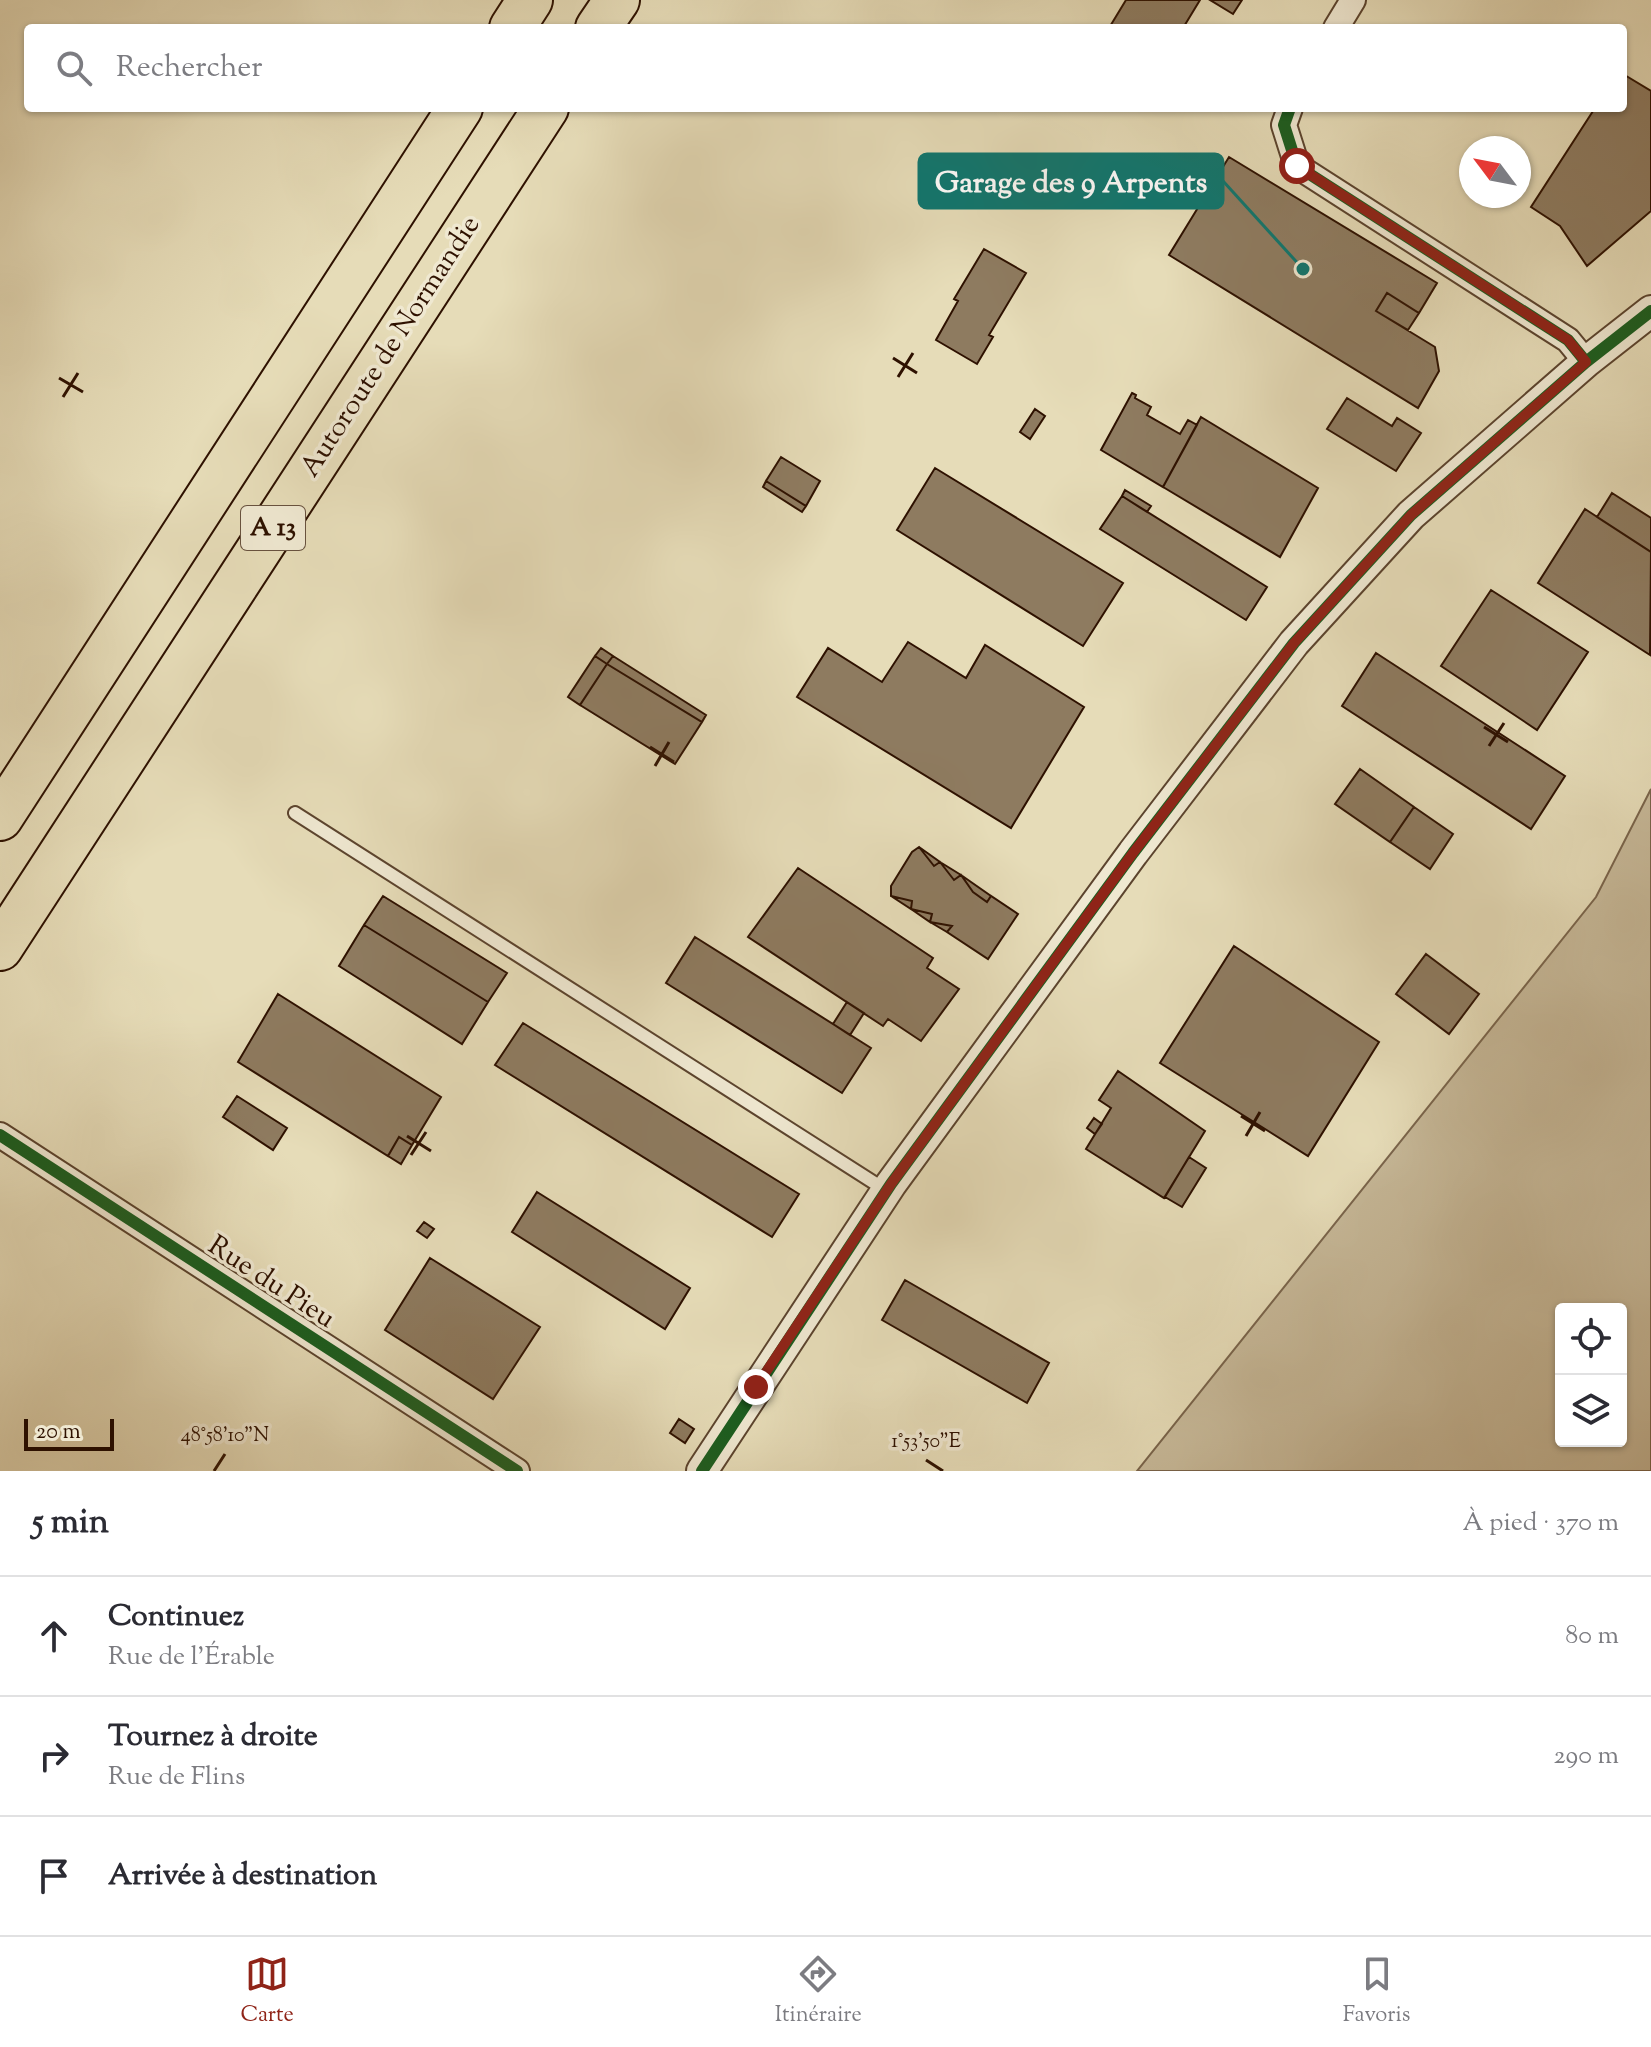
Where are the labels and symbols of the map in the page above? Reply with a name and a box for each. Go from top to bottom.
north arrow [1459,136,1531,208]
route start [1279,148,1315,184]
callout: Garage des 9 Arpents [919,154,1223,208]
text: Garage des 9 Arpents [935,163,1207,206]
street label: Autoroute de Normandie [291,208,491,486]
road number: A 13 [241,506,305,550]
street label: Rue du Pieu [200,1227,342,1339]
route end [738,1369,774,1405]
scale bar [24,1415,114,1451]
text: 48°58'10"N [181,1422,269,1451]
text: 1°53'50"E [891,1428,961,1457]

